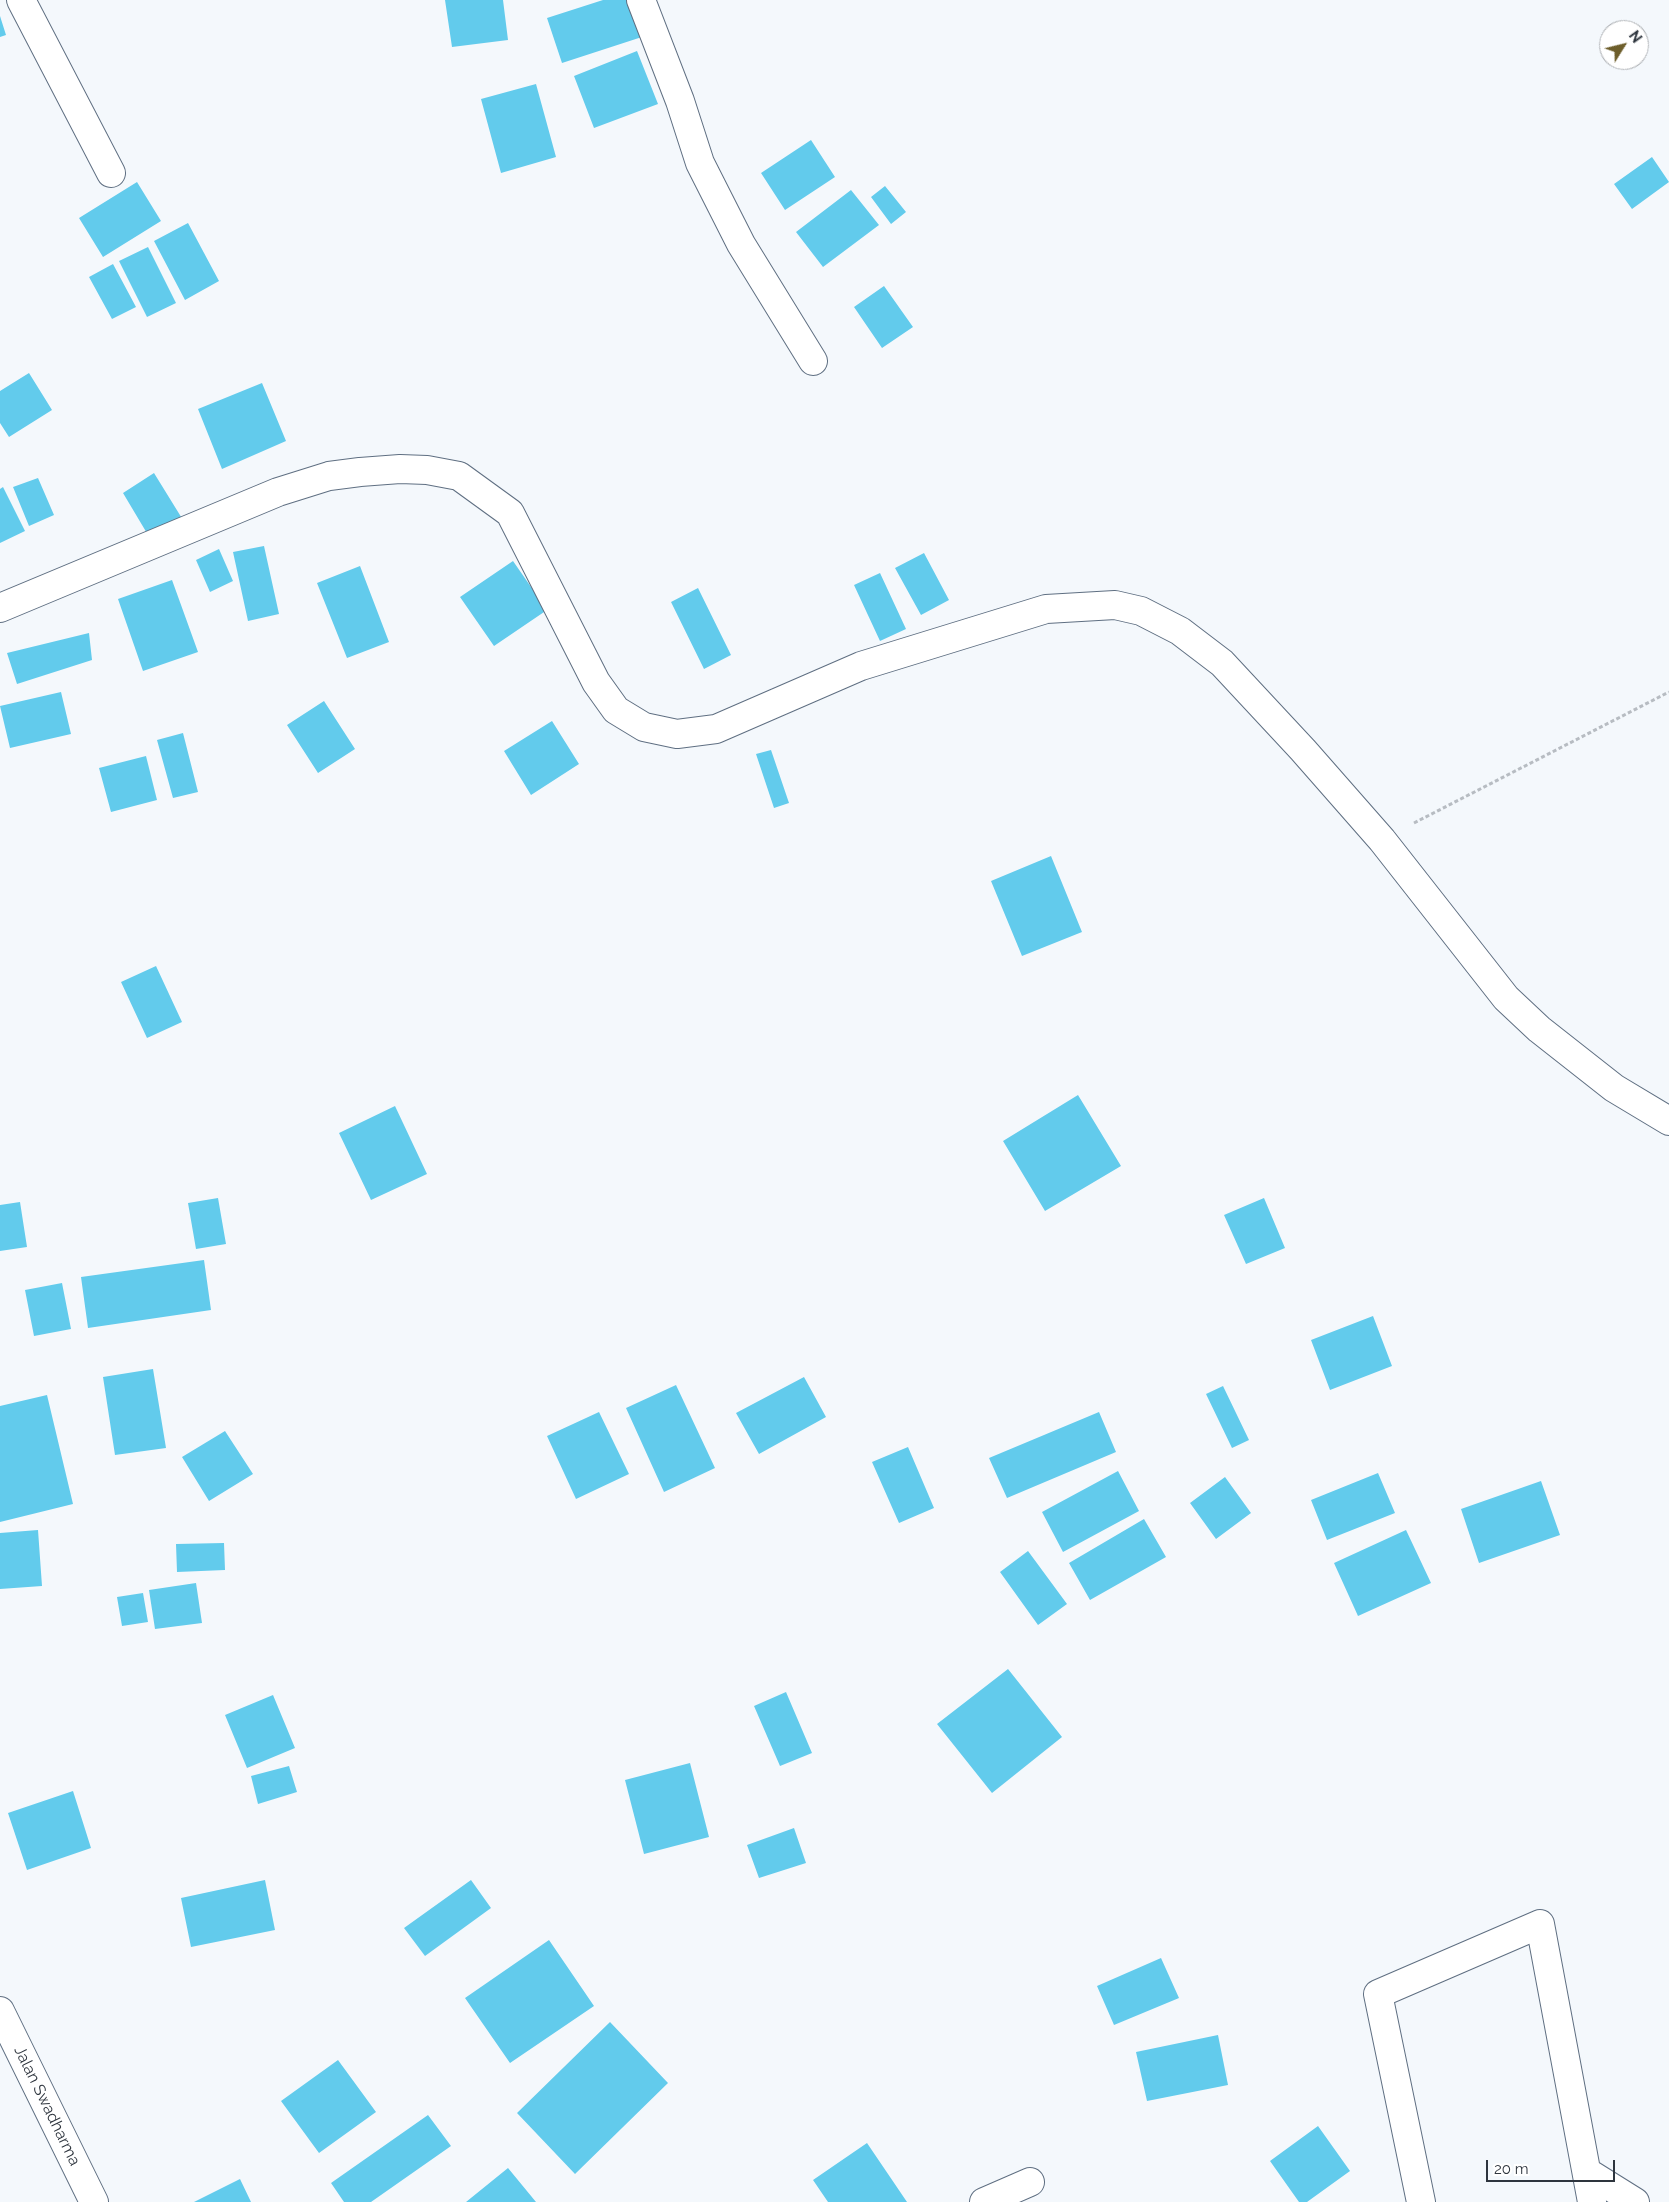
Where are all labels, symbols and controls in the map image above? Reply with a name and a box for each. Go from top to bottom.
north arrow [1599,20,1649,70]
text: N [1626,28,1645,46]
street label: Jalan Swadharma [10,2043,84,2169]
scale bar [1489,2150,1618,2182]
text: 20 m [1494,2160,1529,2178]

